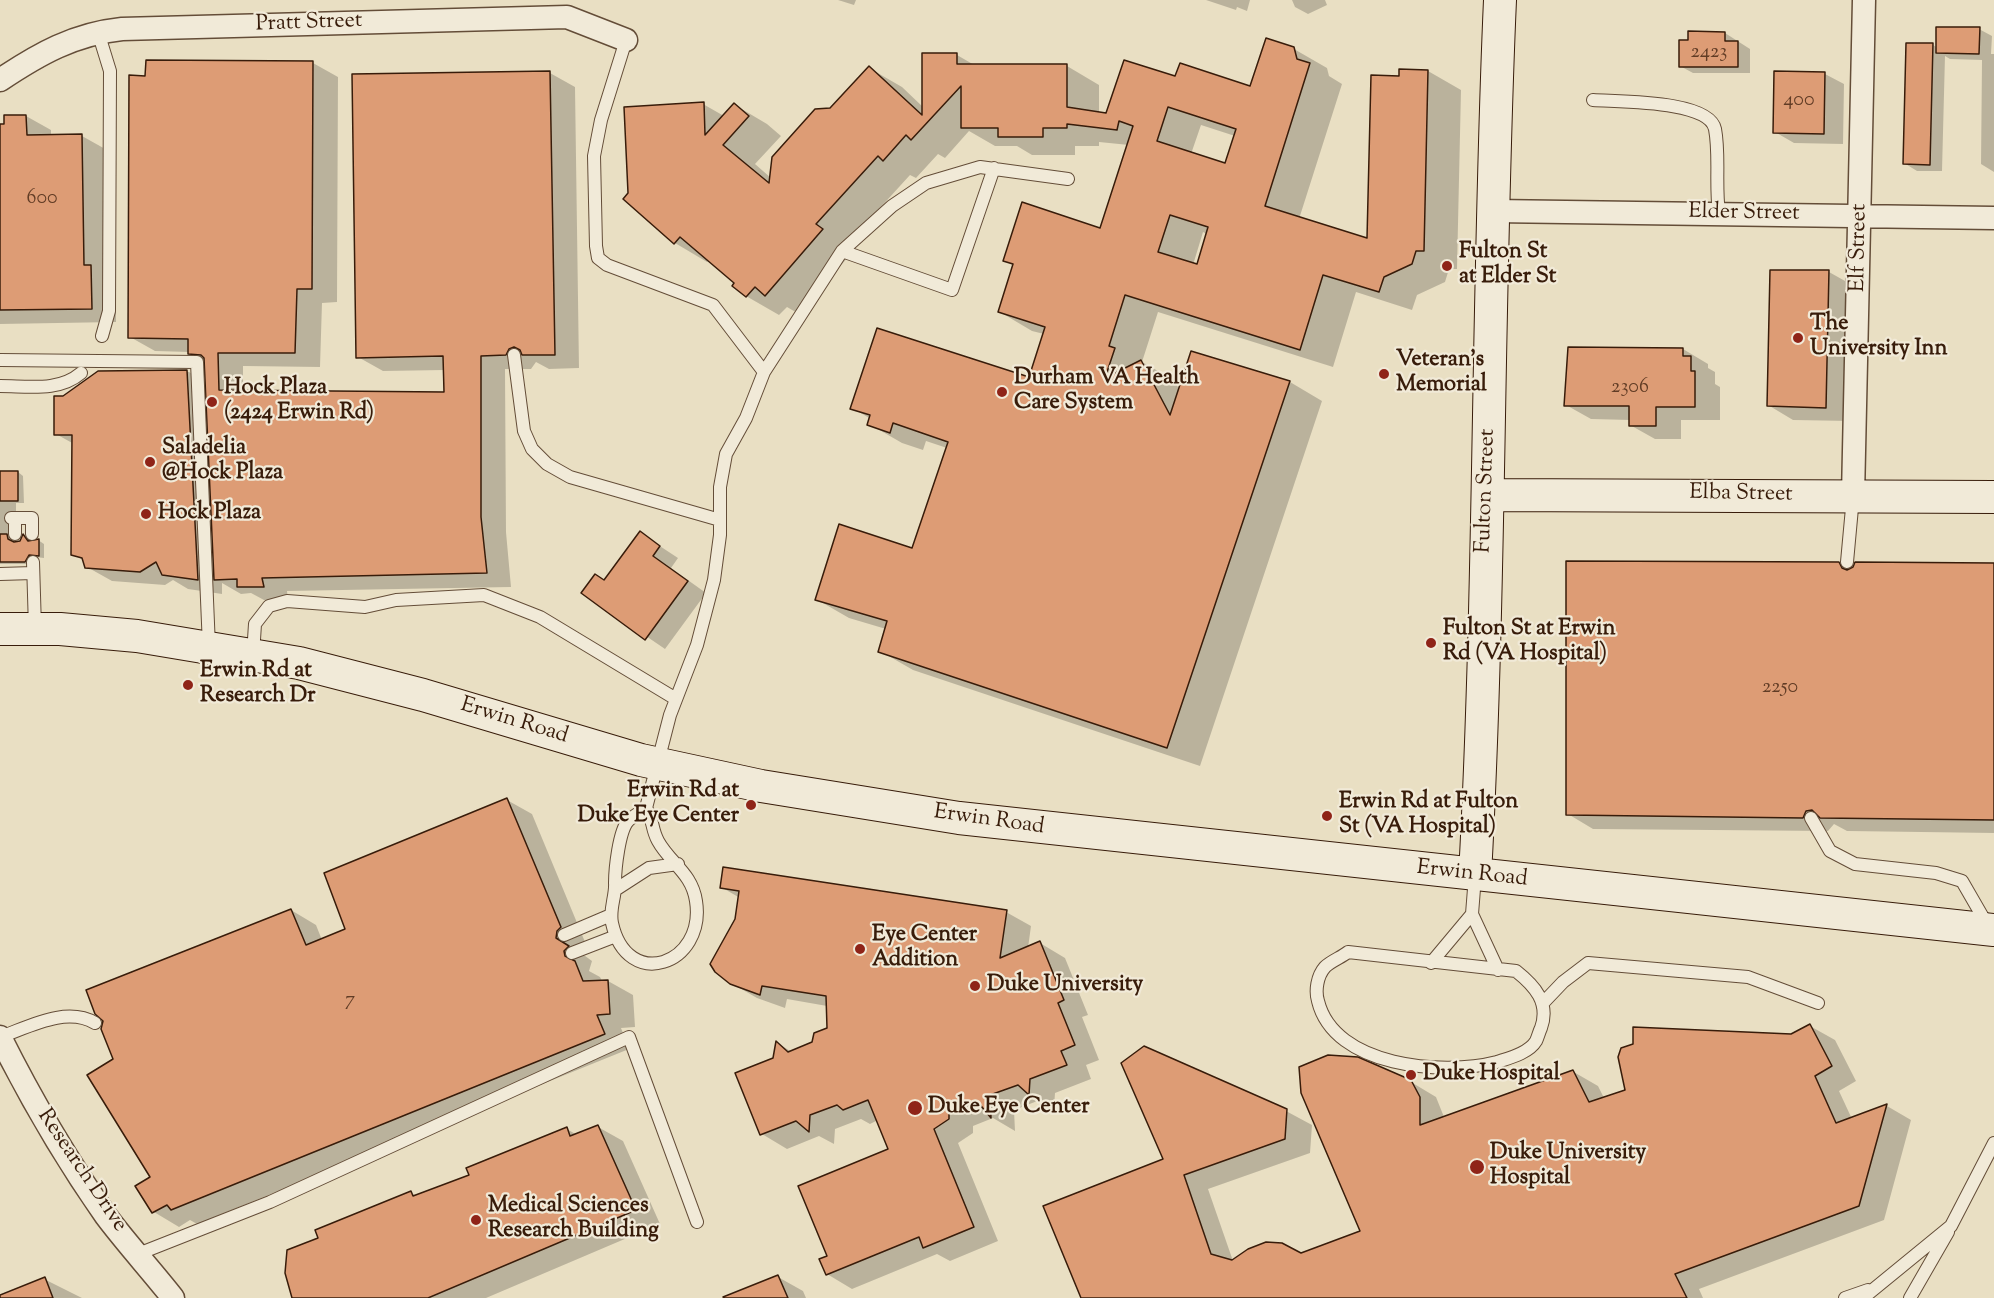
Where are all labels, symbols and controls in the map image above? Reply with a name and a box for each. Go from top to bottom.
street label: Pratt Street [255,9,363,39]
house number: 2423 [1691,42,1727,66]
house number: 400 [1783,90,1815,114]
house number: 600 [26,188,58,212]
street label: Elder Street [1688,200,1800,228]
street label: Elf Street [1846,204,1874,292]
place label: Fulton St at Elder St [1459,240,1556,292]
marker: Fulton St at Elder St [1440,259,1454,273]
place label: The University Inn [1810,312,1948,364]
marker: The University Inn [1791,331,1805,345]
place label: Veteran's Memorial [1396,348,1487,400]
place label: Durham VA Health Care System [1014,366,1200,418]
marker: Veteran's Memorial [1377,367,1391,381]
place label: Hock Plaza (2424 Erwin Rd) [224,376,374,428]
house number: 2306 [1611,377,1649,401]
marker: Durham VA Health Care System [995,385,1009,399]
marker: Hock Plaza (2424 Erwin Rd) [205,395,219,409]
street label: Fulton Street [1472,428,1502,554]
place label: Saladelia @Hock Plaza [162,436,283,488]
marker: Saladelia @Hock Plaza [143,455,157,469]
street label: Elba Street [1689,481,1793,509]
place label: Hock Plaza [158,501,261,527]
marker: Hock Plaza [139,507,153,521]
place label: Fulton St at Erwin Rd (VA Hospital) [1443,617,1615,668]
marker: Fulton St at Erwin Rd (VA Hospital) [1424,636,1438,650]
place label: Erwin Rd at Research Dr [200,659,315,710]
house number: 2250 [1762,677,1798,701]
marker: Erwin Rd at Research Dr [181,678,195,692]
street label: Erwin Road [457,693,571,751]
place label: Erwin Rd at Duke Eye Center [577,779,739,830]
place label: Erwin Rd at Fulton St (VA Hospital) [1339,790,1518,842]
marker: Erwin Rd at Duke Eye Center [744,798,758,812]
street label: Erwin Road [932,800,1046,842]
marker: Erwin Rd at Fulton St (VA Hospital) [1320,809,1334,823]
street label: Erwin Road [1415,856,1529,894]
place label: Eye Center Addition [872,923,977,974]
marker: Eye Center Addition [853,942,867,956]
place label: Duke University [987,973,1143,999]
marker: Duke University [968,979,982,993]
house number: 7 [345,990,355,1014]
place label: Duke Hospital [1423,1062,1560,1088]
marker: Duke Hospital [1404,1068,1418,1082]
place label: Duke Eye Center [928,1095,1090,1121]
marker: Duke Eye Center [906,1099,924,1117]
street label: Research Drive [30,1104,132,1238]
place label: Duke University Hospital [1490,1141,1646,1192]
marker: Duke University Hospital [1468,1158,1486,1176]
place label: Medical Sciences Research Building [488,1194,659,1246]
marker: Medical Sciences Research Building [469,1213,483,1227]

